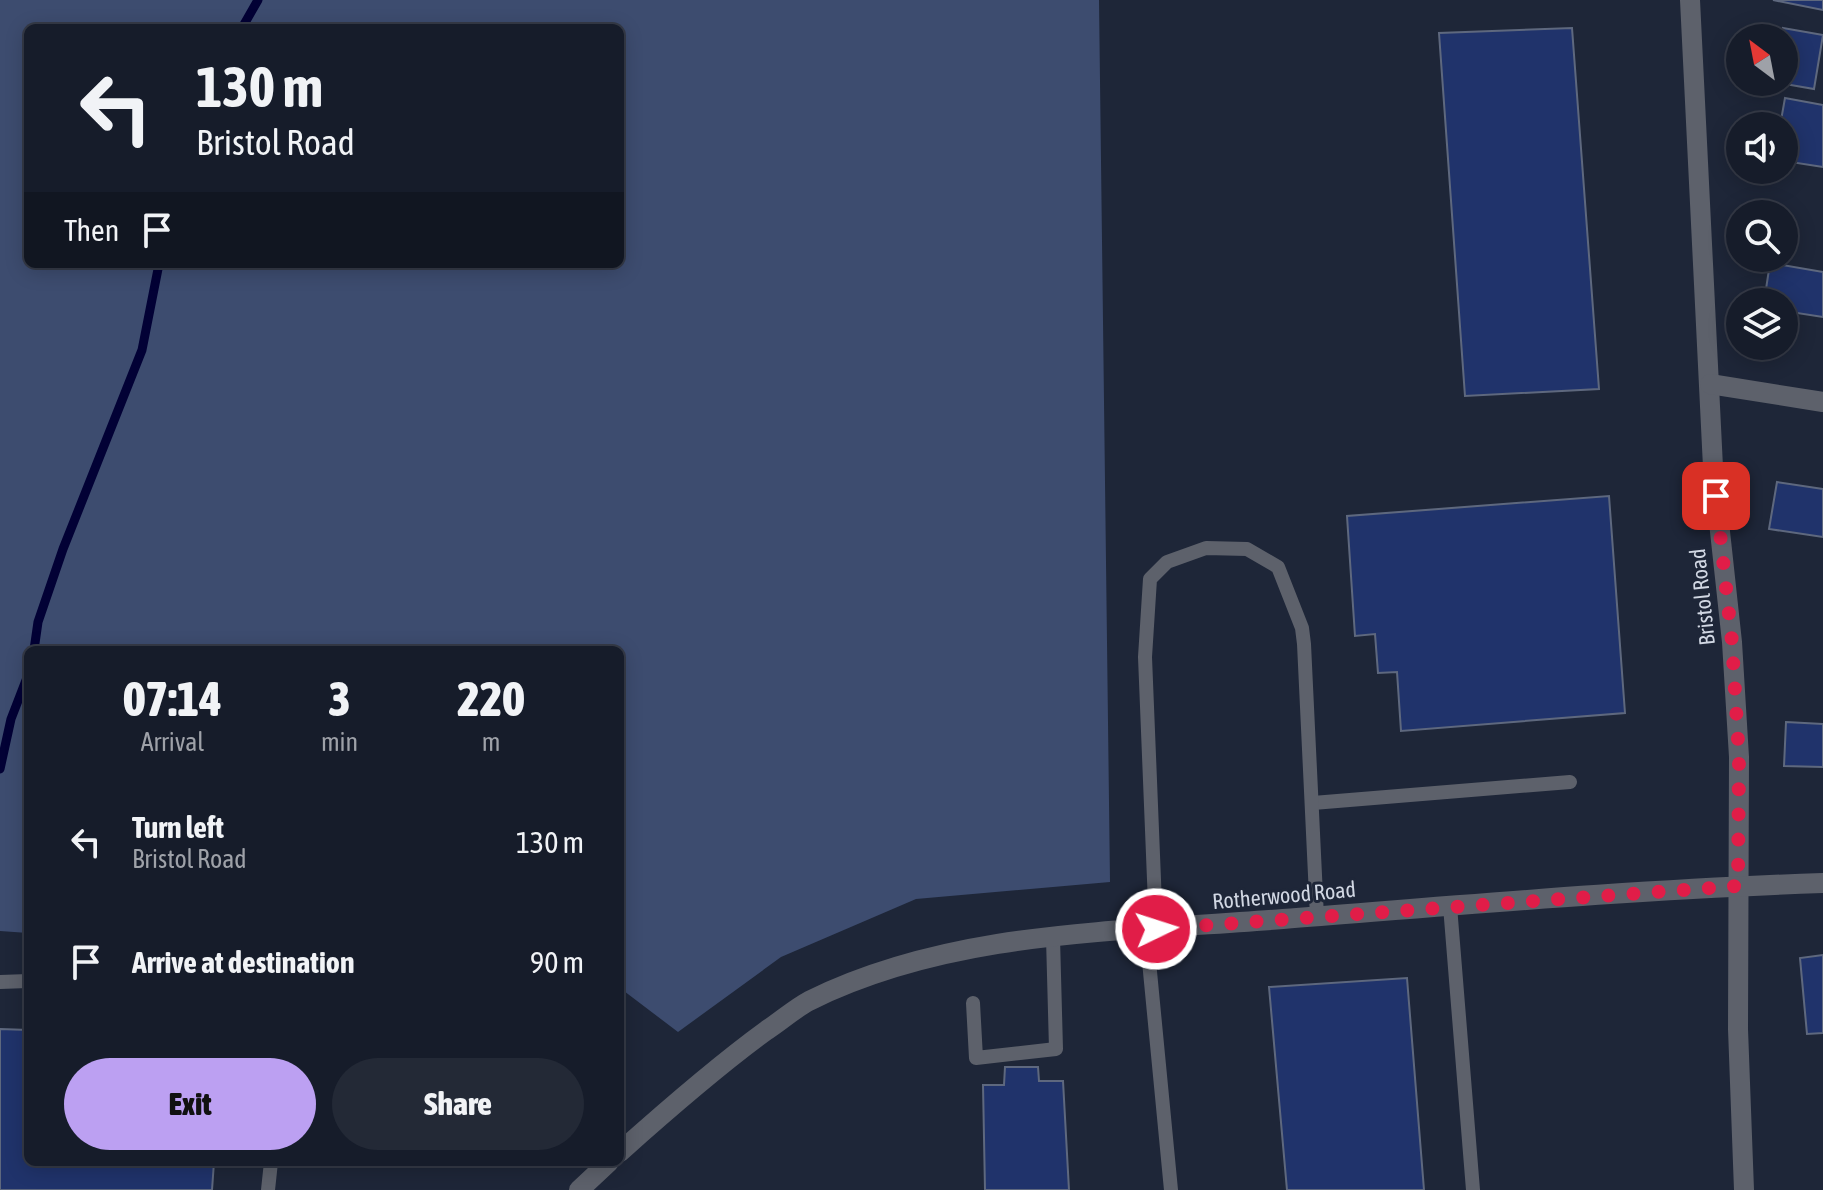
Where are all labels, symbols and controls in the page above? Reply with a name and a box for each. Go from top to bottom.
north arrow [1726,24,1798,96]
map controls [1726,24,1798,360]
text: 130 m [196,55,323,119]
icon: left [64,56,168,160]
button: sound [1726,112,1798,184]
text: Bristol Road [196,121,355,163]
button: search [1726,200,1798,272]
icon: arrive [135,208,179,252]
text: Then [64,213,119,247]
button: layers [1726,288,1798,360]
pin [1682,462,1750,530]
icon: arrive [1694,474,1738,518]
street label: Bristol Road [1684,547,1720,647]
text: 07:14 [123,671,222,726]
text: 3 [328,671,351,726]
text: 220 [457,671,525,726]
text: Arrival [141,727,204,757]
text: min [321,727,358,757]
text: m [482,727,500,757]
text: Turn left [132,810,224,844]
icon: left [64,820,108,864]
text: 130 m [516,825,584,859]
text: Bristol Road [132,844,247,874]
street label: Rotherwood Road [1211,876,1357,914]
position arrow [1114,887,1198,971]
icon: arrive [64,940,108,984]
text: Arrive at destination [132,945,354,979]
text: 90 m [530,945,584,979]
button: Exit [64,1058,316,1150]
button: Share [332,1058,584,1150]

